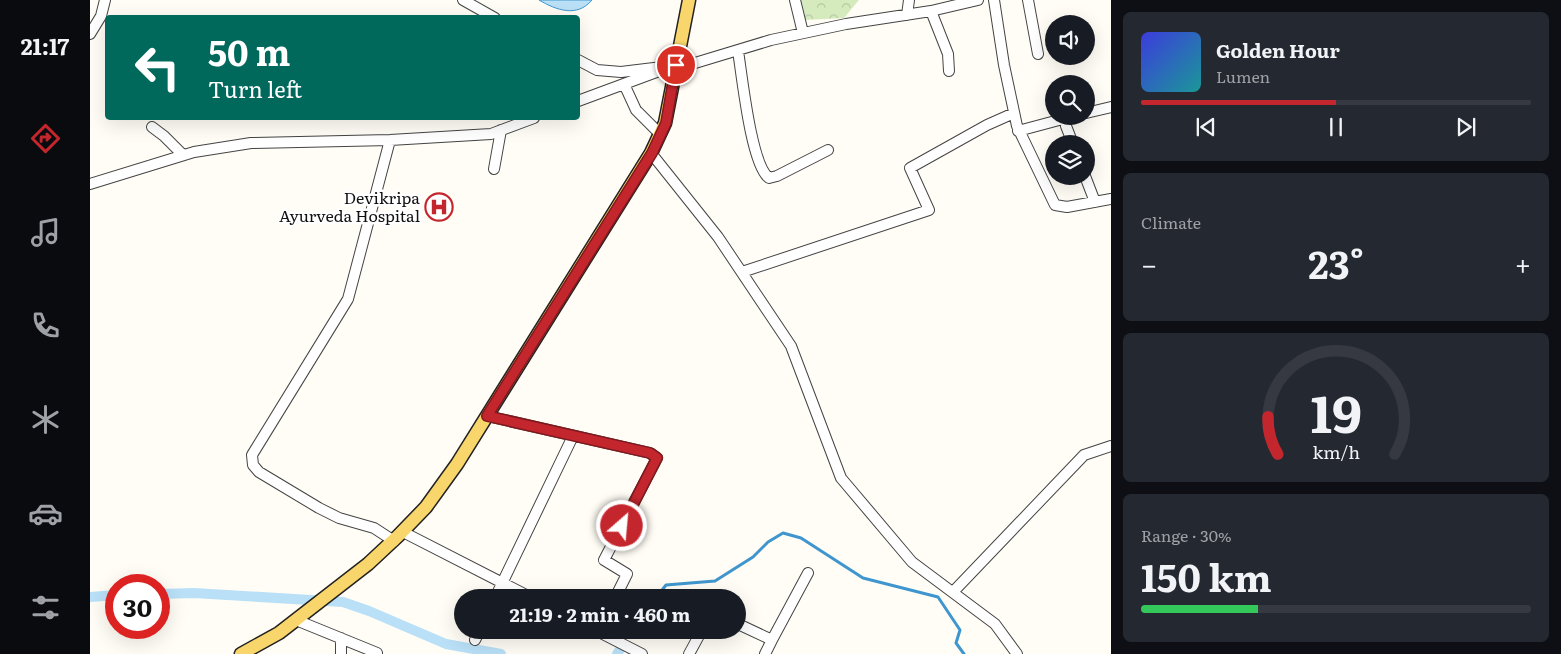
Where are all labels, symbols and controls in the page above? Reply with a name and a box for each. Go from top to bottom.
map controls [1045,15,1095,185]
button: sound [1045,15,1095,65]
text: 50 m [208,25,291,77]
text: 21:17 [21,29,69,62]
icon: left [125,35,190,100]
text: Golden Hour [1216,36,1340,64]
pin [655,44,697,86]
icon: arrive [662,51,690,79]
text: Lumen [1216,64,1270,88]
text: Turn left [208,72,302,105]
button: search [1045,75,1095,125]
icon: previous [1192,113,1220,141]
icon: pause [1322,113,1350,141]
icon: next [1452,113,1480,141]
icon: directions [28,121,63,156]
button: layers [1045,135,1095,185]
place label: Devikripa Ayurveda Hospital [279,185,420,227]
hospital icon: Devikripa Ayurveda Hospital [424,192,454,222]
text: Climate [1141,210,1201,234]
icon: music [28,215,63,250]
text: 23° [1308,234,1364,291]
text: − [1141,242,1157,284]
text: + [1515,242,1531,284]
icon: phone [28,308,63,343]
text: 19 [1310,372,1362,449]
icon: climate [28,402,63,437]
text: km/h [1312,438,1360,465]
icon: car [28,496,63,531]
position arrow [595,499,647,551]
text: Range · 30% [1141,523,1232,547]
text: 150 km [1141,547,1272,604]
speed limit sign: 30 [105,574,170,639]
icon: filters [28,590,63,625]
text: 21:19 · 2 min · 460 m [510,600,690,628]

